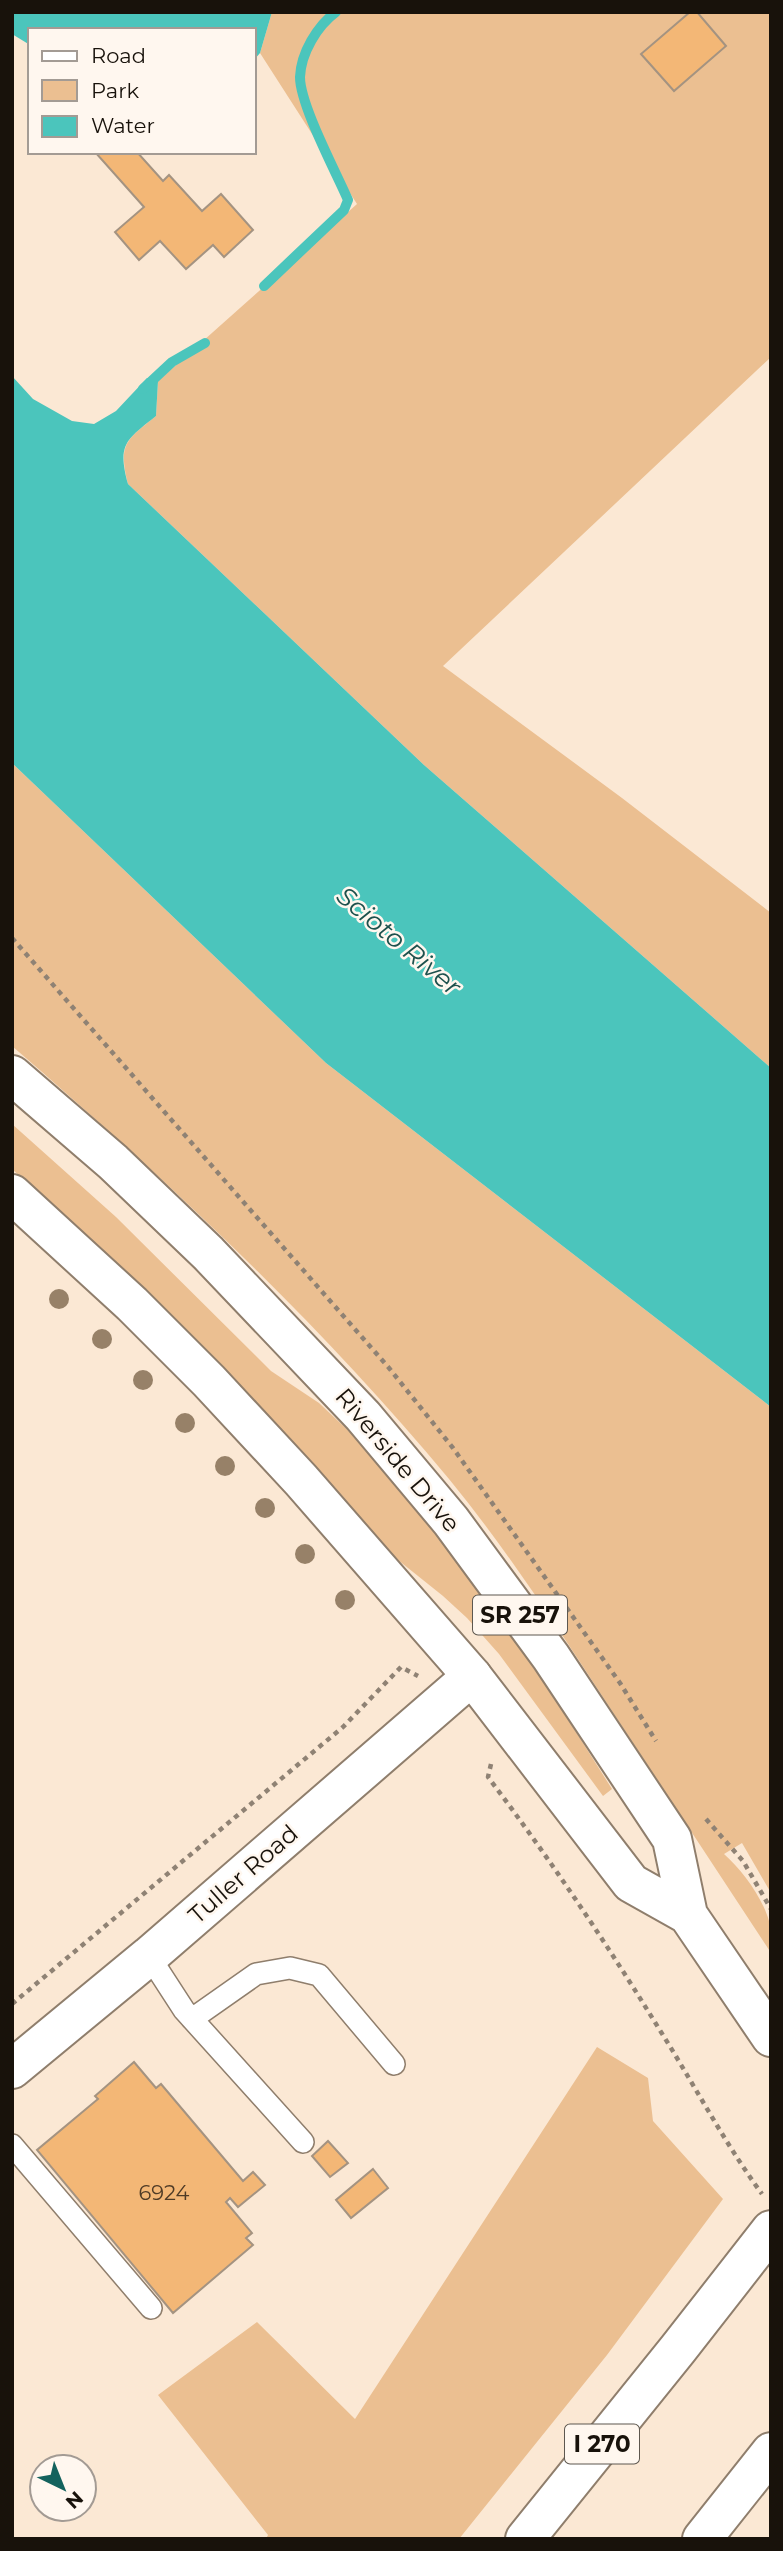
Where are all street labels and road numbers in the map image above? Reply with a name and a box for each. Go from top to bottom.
street label: Riverside Drive [329,1382,467,1538]
road number: SR 257 [473,1596,567,1634]
street label: Tuller Road [182,1819,304,1929]
road number: I 270 [565,2424,639,2464]

